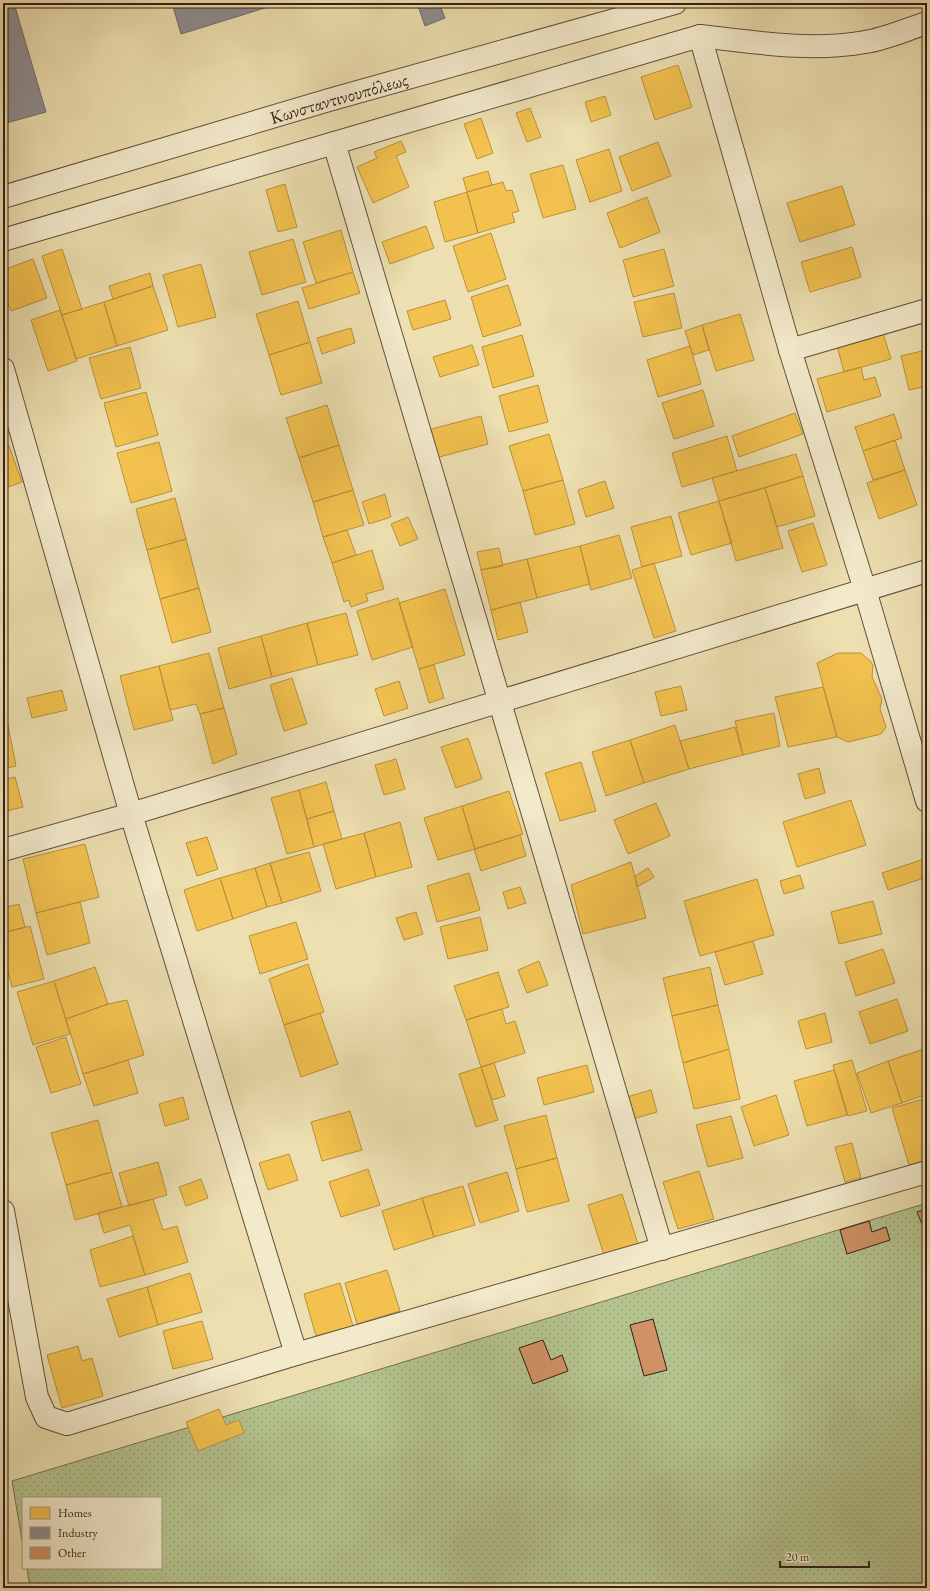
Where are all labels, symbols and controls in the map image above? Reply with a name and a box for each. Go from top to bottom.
street label: Κωνσταντινουπόλεως [267,67,410,129]
legend [22,1497,162,1569]
text: Homes [58,1505,92,1521]
text: Industry [58,1525,98,1541]
scale bar [780,1543,869,1569]
text: Other [58,1545,86,1561]
text: 20 m [786,1549,810,1565]

